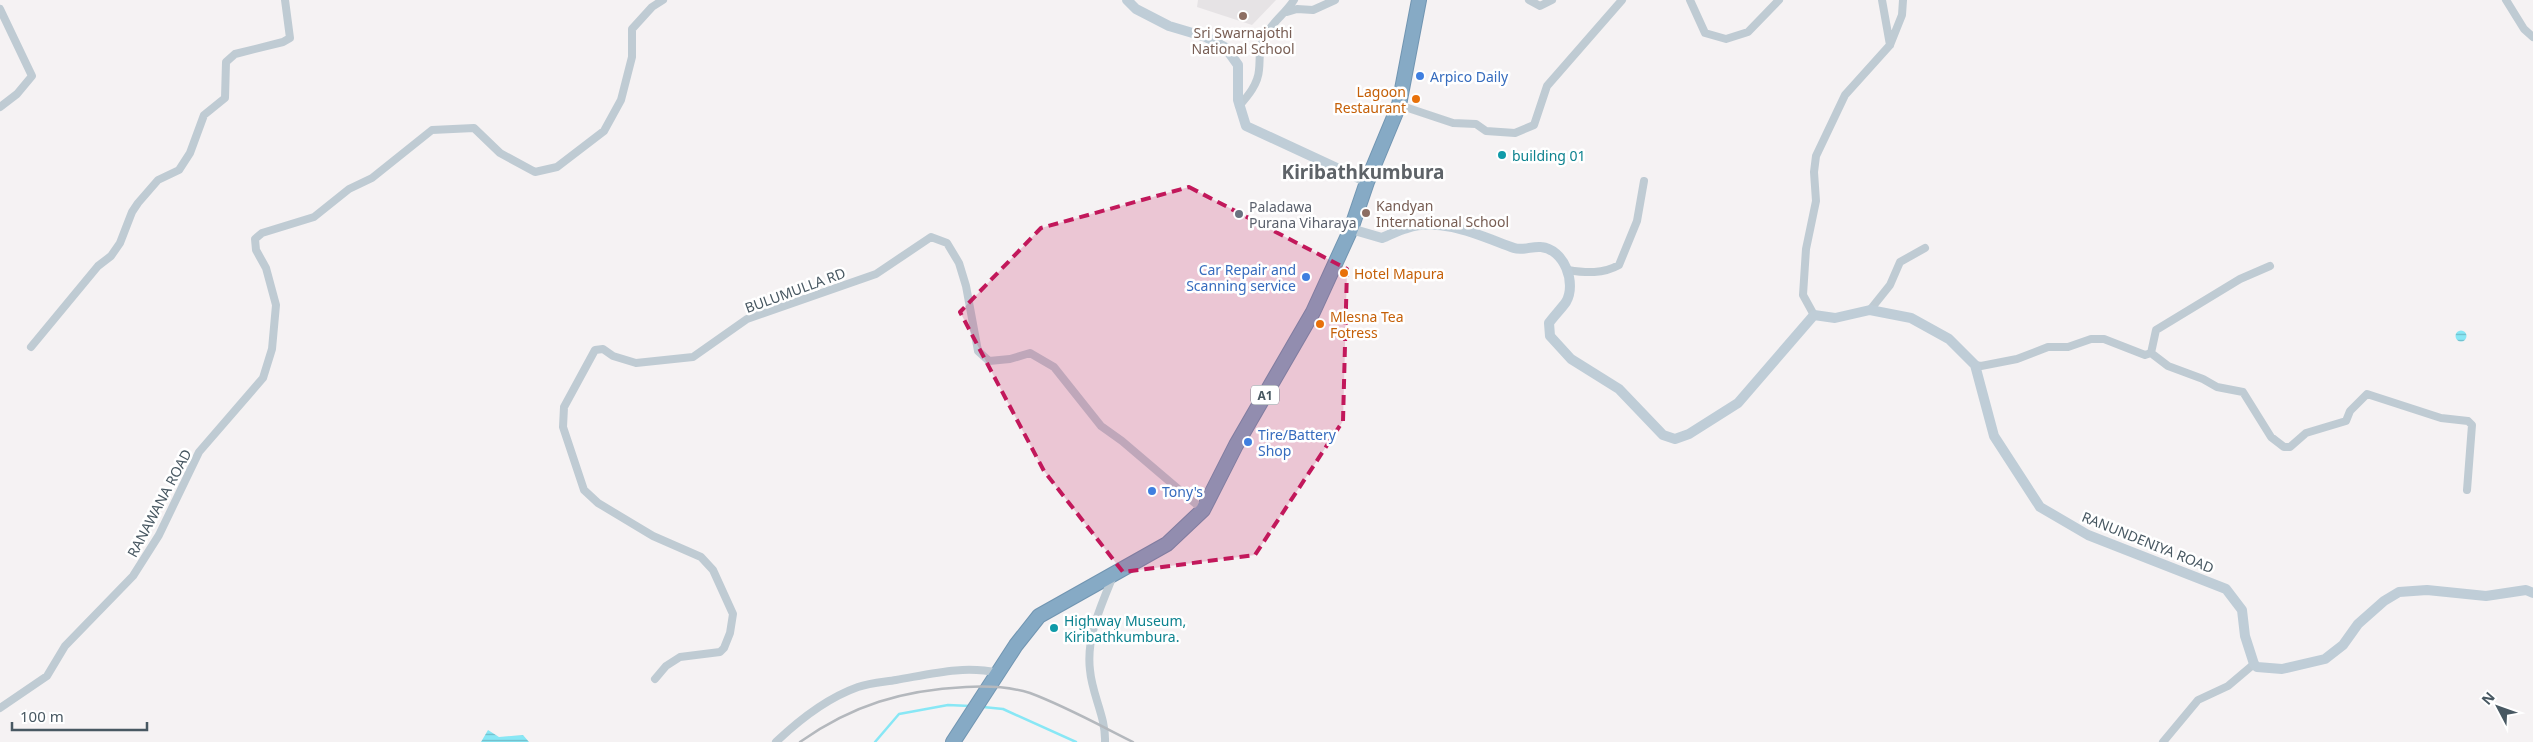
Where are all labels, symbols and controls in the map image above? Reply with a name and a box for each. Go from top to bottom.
marker: Sri Swarnajothi National School [1237,10,1249,22]
place label: Sri Swarnajothi National School [1192,23,1295,58]
place label: Arpico Daily [1430,67,1509,86]
marker: Arpico Daily [1414,70,1426,82]
place label: Lagoon Restaurant [1334,82,1406,117]
marker: Lagoon Restaurant [1410,93,1422,105]
place label: building 01 [1512,146,1586,165]
marker: building 01 [1496,149,1508,161]
district label: Kiribathkumbura [1282,159,1444,185]
place label: Kandyan International School [1376,196,1509,231]
place label: Paladawa Purana Viharaya [1249,197,1357,232]
marker: Kandyan International School [1360,207,1372,219]
marker: Paladawa Purana Viharaya [1233,208,1245,220]
place label: Car Repair and Scanning service [1186,260,1296,295]
street label: BULUMULLA RD [742,263,848,317]
place label: Hotel Mapura [1354,264,1444,283]
marker: Hotel Mapura [1338,267,1350,279]
marker: Car Repair and Scanning service [1300,271,1312,283]
place label: Mlesna Tea Fotress [1330,307,1404,342]
marker: Mlesna Tea Fotress [1314,318,1326,330]
road number: A1 [1251,386,1279,404]
place label: Tire/Battery Shop [1258,425,1337,460]
marker: Tire/Battery Shop [1242,436,1254,448]
street label: RANAWANA ROAD [122,446,196,560]
place label: Tony's [1162,482,1203,501]
marker: Tony's [1146,485,1158,497]
street label: RANUNDENIYA ROAD [2079,507,2217,577]
place label: Highway Museum, Kiribathkumbura. [1064,611,1186,646]
marker: Highway Museum, Kiribathkumbura. [1048,622,1060,634]
north arrow [2473,682,2523,732]
text: N [2477,688,2499,709]
scale bar [12,700,148,732]
text: 100 m [20,706,64,726]

